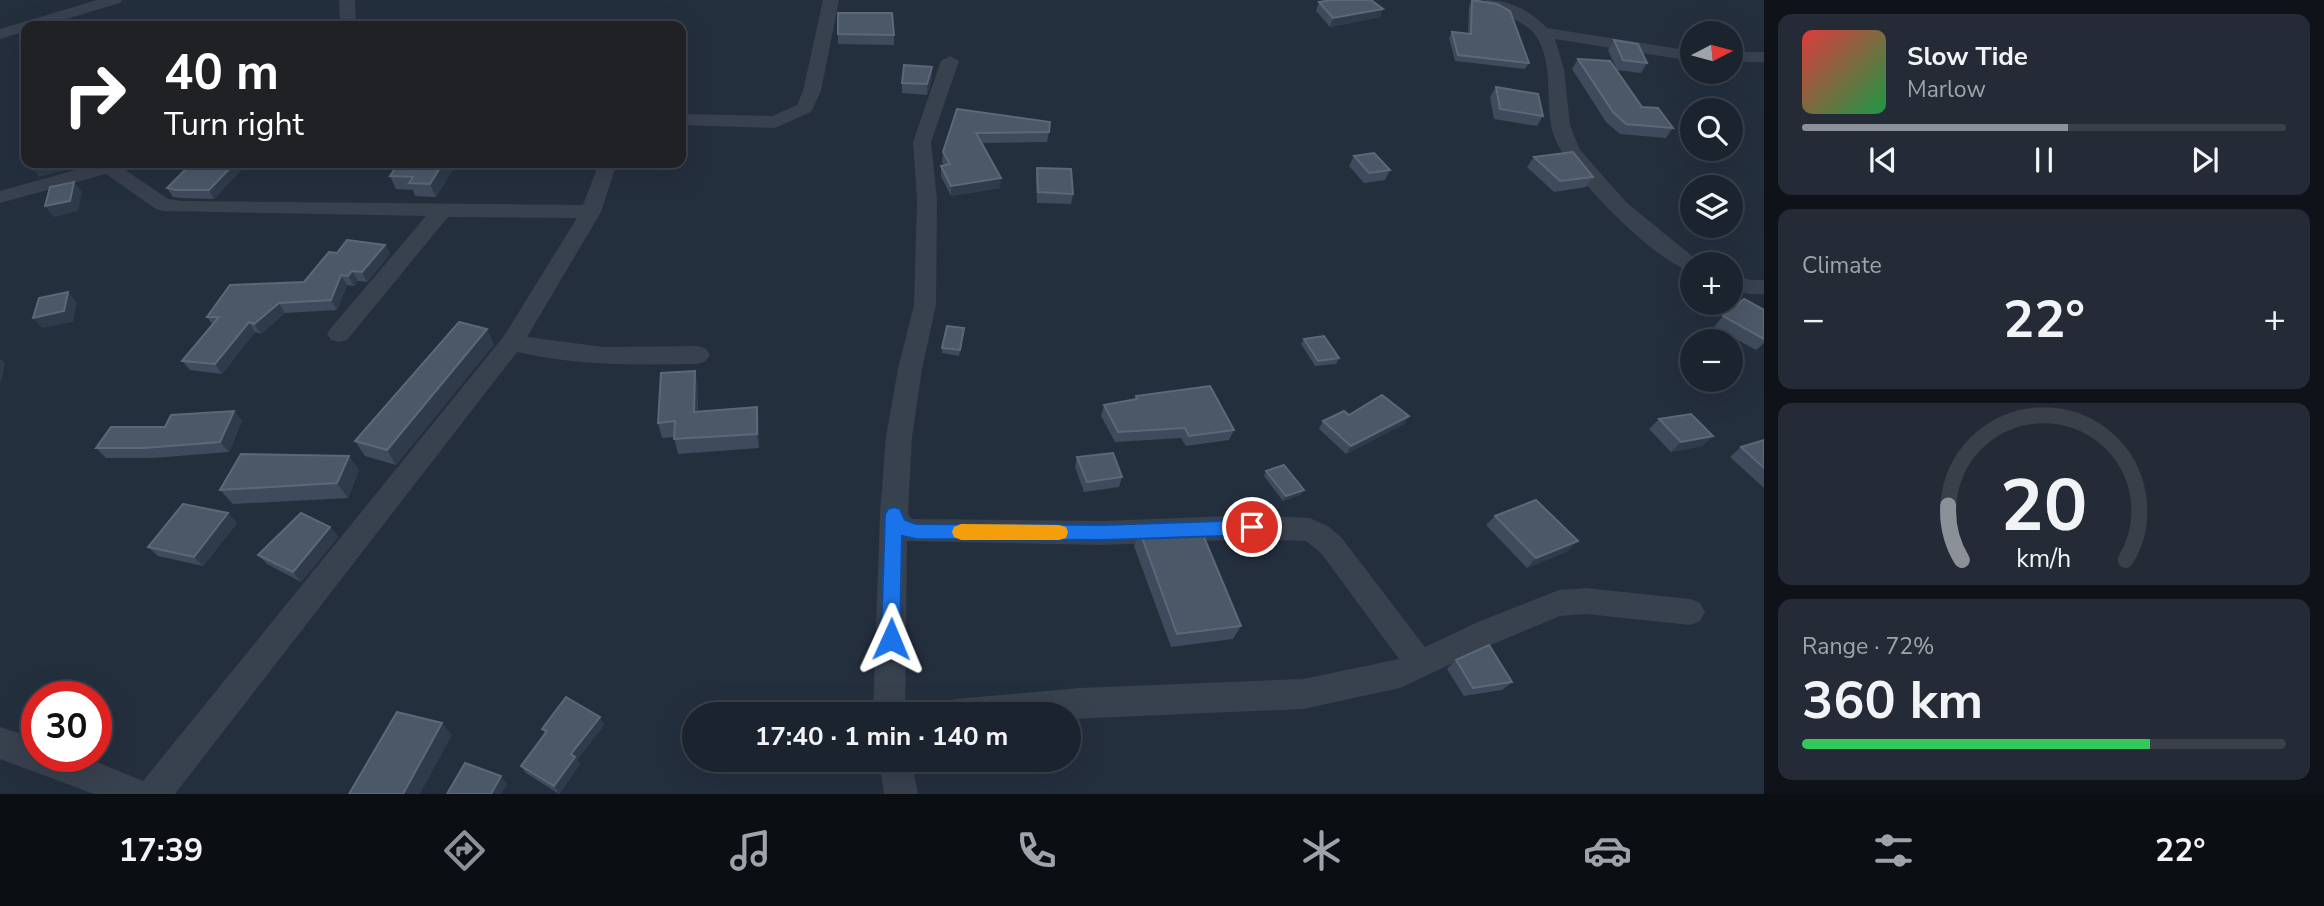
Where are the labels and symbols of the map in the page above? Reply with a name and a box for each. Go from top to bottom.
north arrow [1680,21,1743,84]
pin [1222,497,1282,557]
position arrow [854,602,928,676]
speed limit sign: 30 [21,681,112,772]

